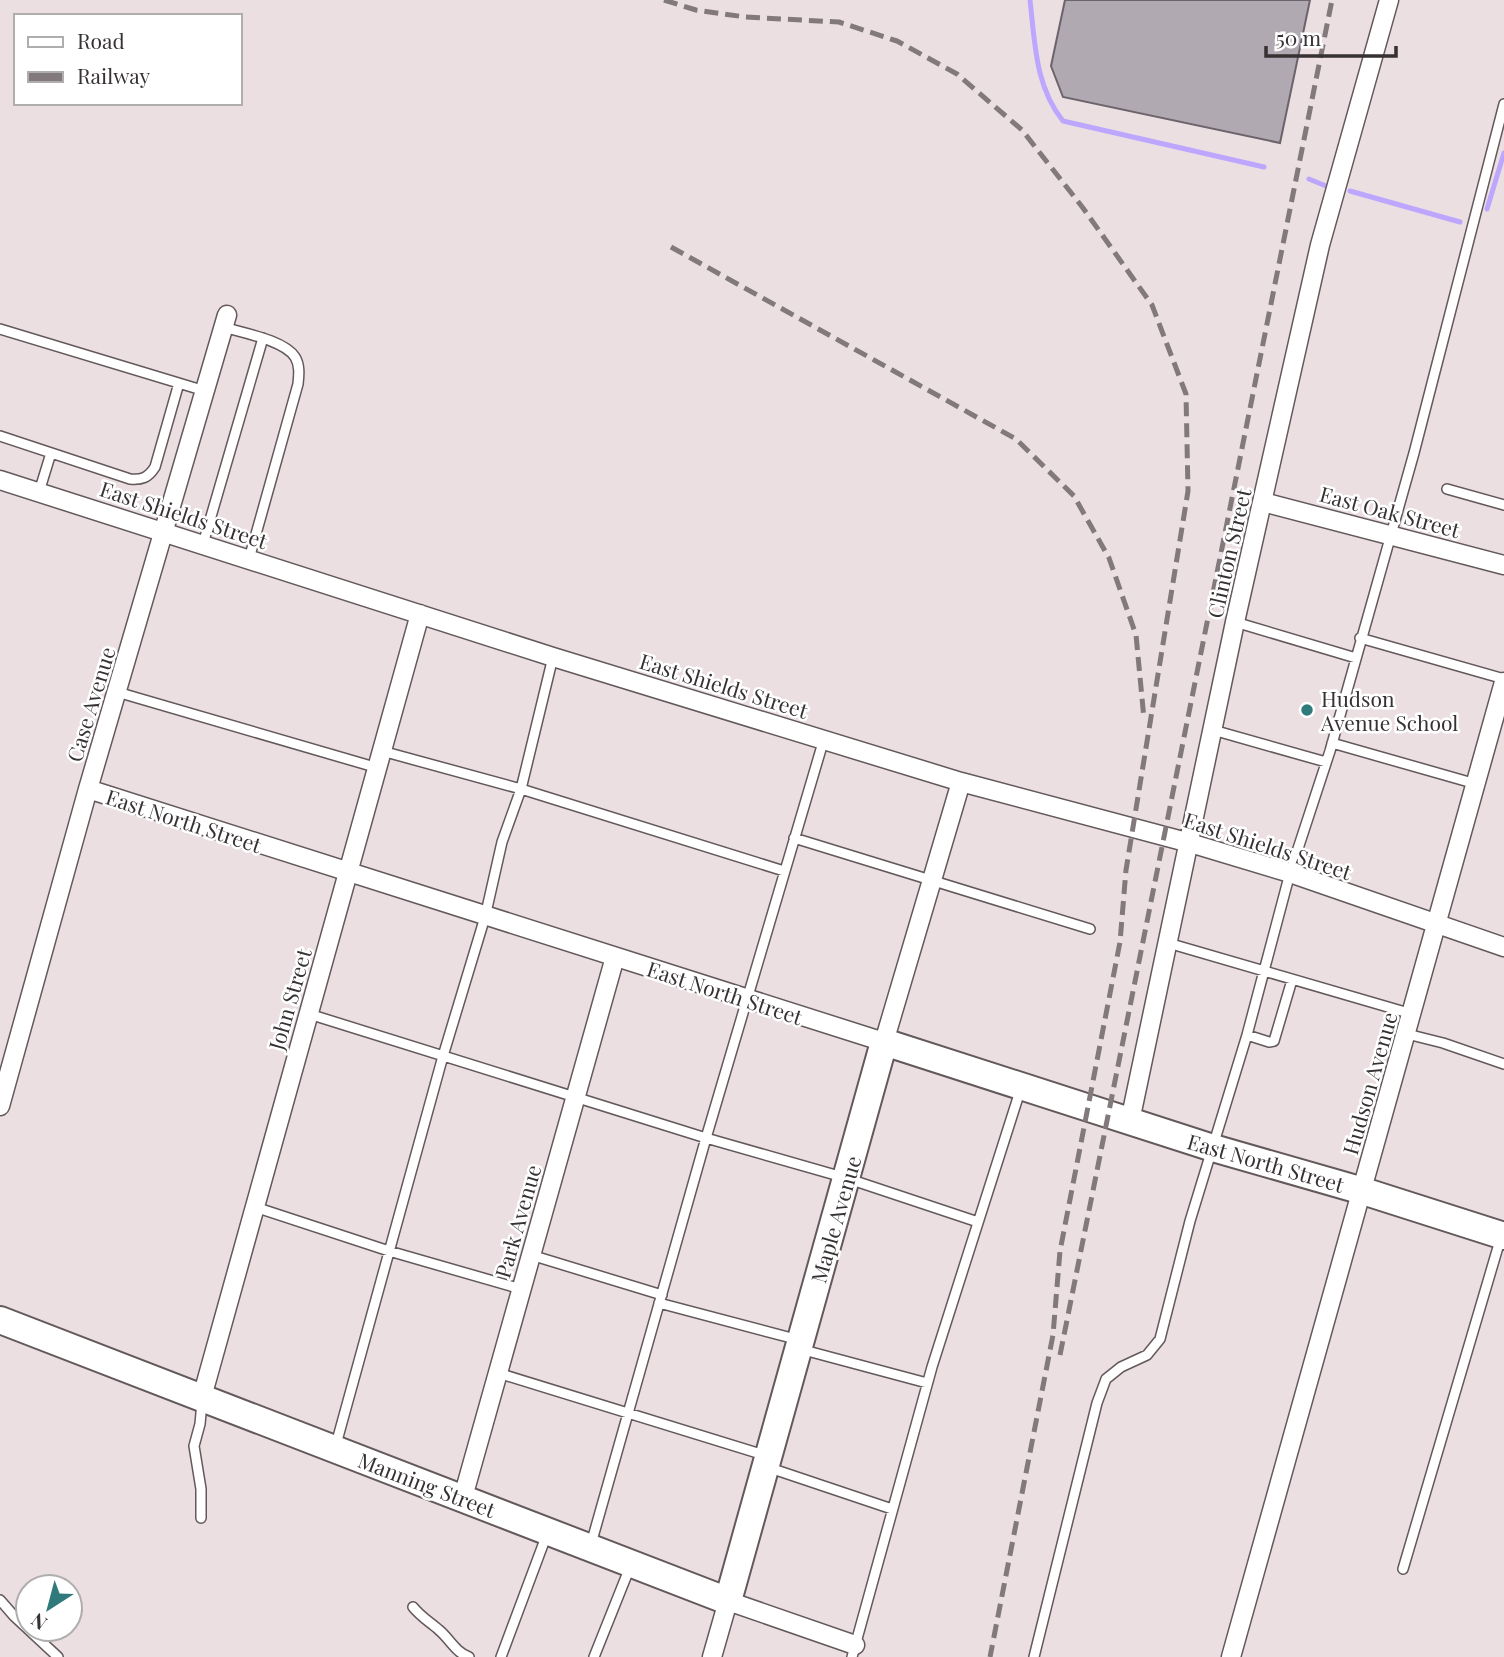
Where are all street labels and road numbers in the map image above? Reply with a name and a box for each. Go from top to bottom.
street label: East Shields Street [97,474,272,554]
street label: East Oak Street [1317,479,1464,543]
street label: Clinton Street [1199,485,1257,621]
street label: Case Avenue [59,643,121,765]
street label: East Shields Street [637,646,812,724]
street label: East North Street [103,782,266,858]
street label: East Shields Street [1181,805,1356,885]
street label: John Street [261,944,317,1054]
street label: East North Street [644,954,807,1030]
street label: Hudson Avenue [1335,1008,1403,1158]
street label: East North Street [1184,1126,1348,1198]
street label: Maple Avenue [803,1152,867,1286]
street label: Park Avenue [487,1161,547,1281]
street label: Manning Street [354,1445,500,1523]

